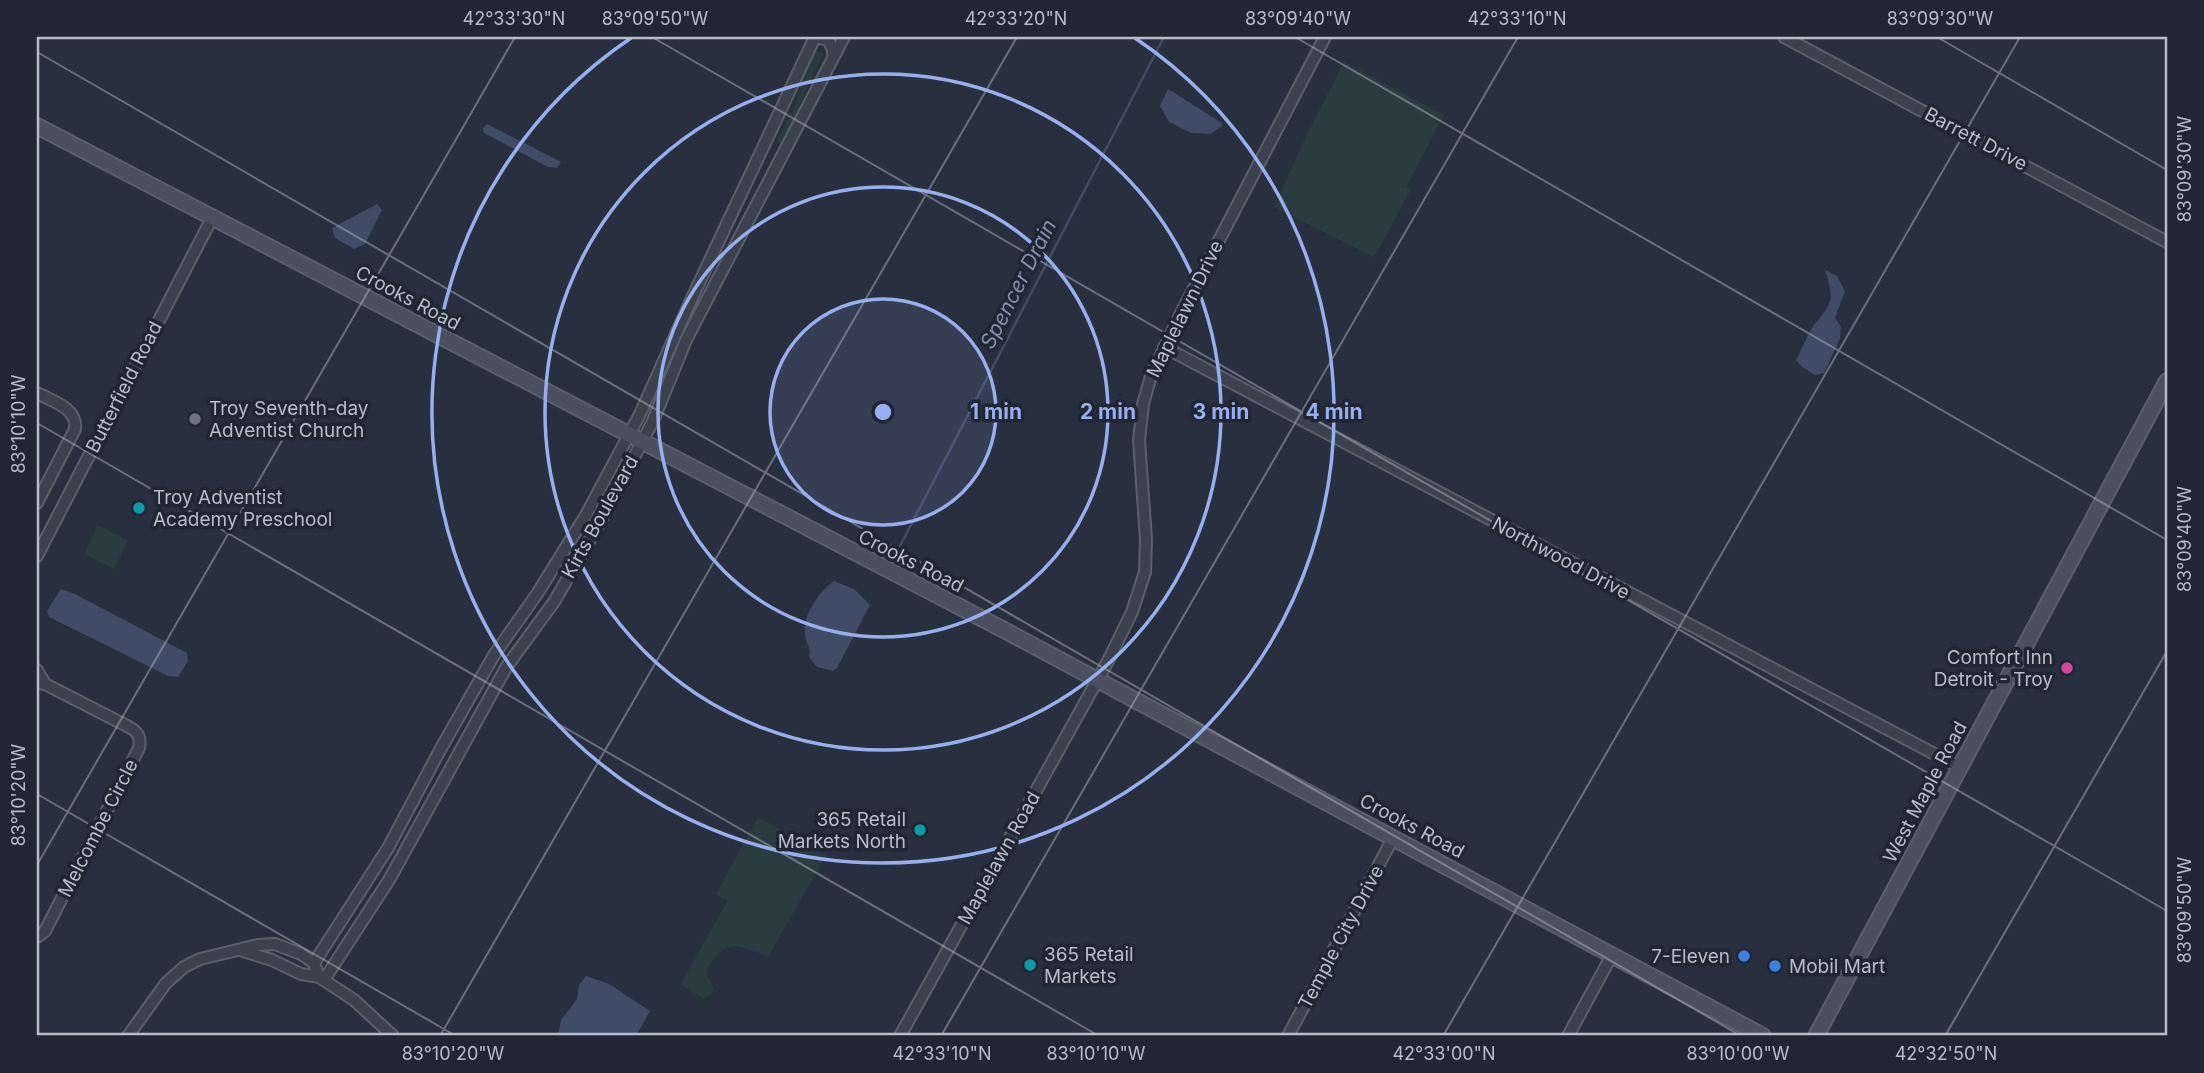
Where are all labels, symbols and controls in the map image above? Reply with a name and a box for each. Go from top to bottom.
text: 42°33'30"N [463,8,565,29]
text: 83°09'50"W [602,8,709,29]
text: 42°33'20"N [965,8,1067,29]
text: 83°09'40"W [1245,8,1351,29]
text: 42°33'10"N [1467,8,1567,29]
text: 83°09'30"W [1887,8,1994,29]
street label: Barrett Drive [1921,102,2031,176]
text: 83°09'30"W [2174,115,2195,222]
water label: Spencer Drain [975,215,1061,353]
street label: Maplelawn Drive [1142,237,1228,381]
street label: Crooks Road [352,261,464,335]
street label: Butterfield Road [81,318,167,456]
text: 83°10'10"W [8,374,29,474]
place label: Troy Seventh-day Adventist Church [209,397,369,442]
text: 1 min [970,399,1022,424]
text: 2 min [1080,399,1136,424]
text: 3 min [1193,399,1249,424]
text: 4 min [1305,399,1363,424]
centre of rings [871,400,895,424]
marker: Troy Seventh-day Adventist Church [187,411,203,427]
street label: Kirts Boulevard [557,452,643,582]
place label: Troy Adventist Academy Preschool [153,486,332,531]
text: 83°09'40"W [2174,486,2195,592]
marker: Troy Adventist Academy Preschool [131,500,147,516]
street label: Northwood Drive [1488,512,1634,604]
street label: Crooks Road [854,525,968,597]
place label: Comfort Inn Detroit - Troy [1934,646,2053,691]
marker: Comfort Inn Detroit - Troy [2059,660,2075,676]
street label: West Maple Road [1878,717,1972,867]
text: 83°10'20"W [8,743,29,846]
street label: Melcombe Circle [53,755,143,901]
street label: Maplelawn Road [953,788,1045,928]
street label: Crooks Road [1356,789,1468,863]
place label: 365 Retail Markets North [778,808,906,853]
marker: 365 Retail Markets North [912,822,928,838]
text: 83°09'50"W [2174,856,2195,963]
street label: Temple City Drive [1293,861,1389,1013]
place label: 365 Retail Markets [1044,943,1134,988]
place label: 7-Eleven [1651,945,1730,968]
marker: 7-Eleven [1736,948,1752,964]
place label: Mobil Mart [1789,955,1885,978]
marker: 365 Retail Markets [1022,957,1038,973]
marker: Mobil Mart [1767,958,1783,974]
text: 83°10'20"W [402,1043,505,1064]
text: 42°33'10"N [892,1043,992,1064]
text: 83°10'10"W [1046,1043,1146,1064]
text: 42°33'00"N [1392,1043,1496,1064]
text: 83°10'00"W [1686,1043,1790,1064]
text: 42°32'50"N [1895,1043,1997,1064]

